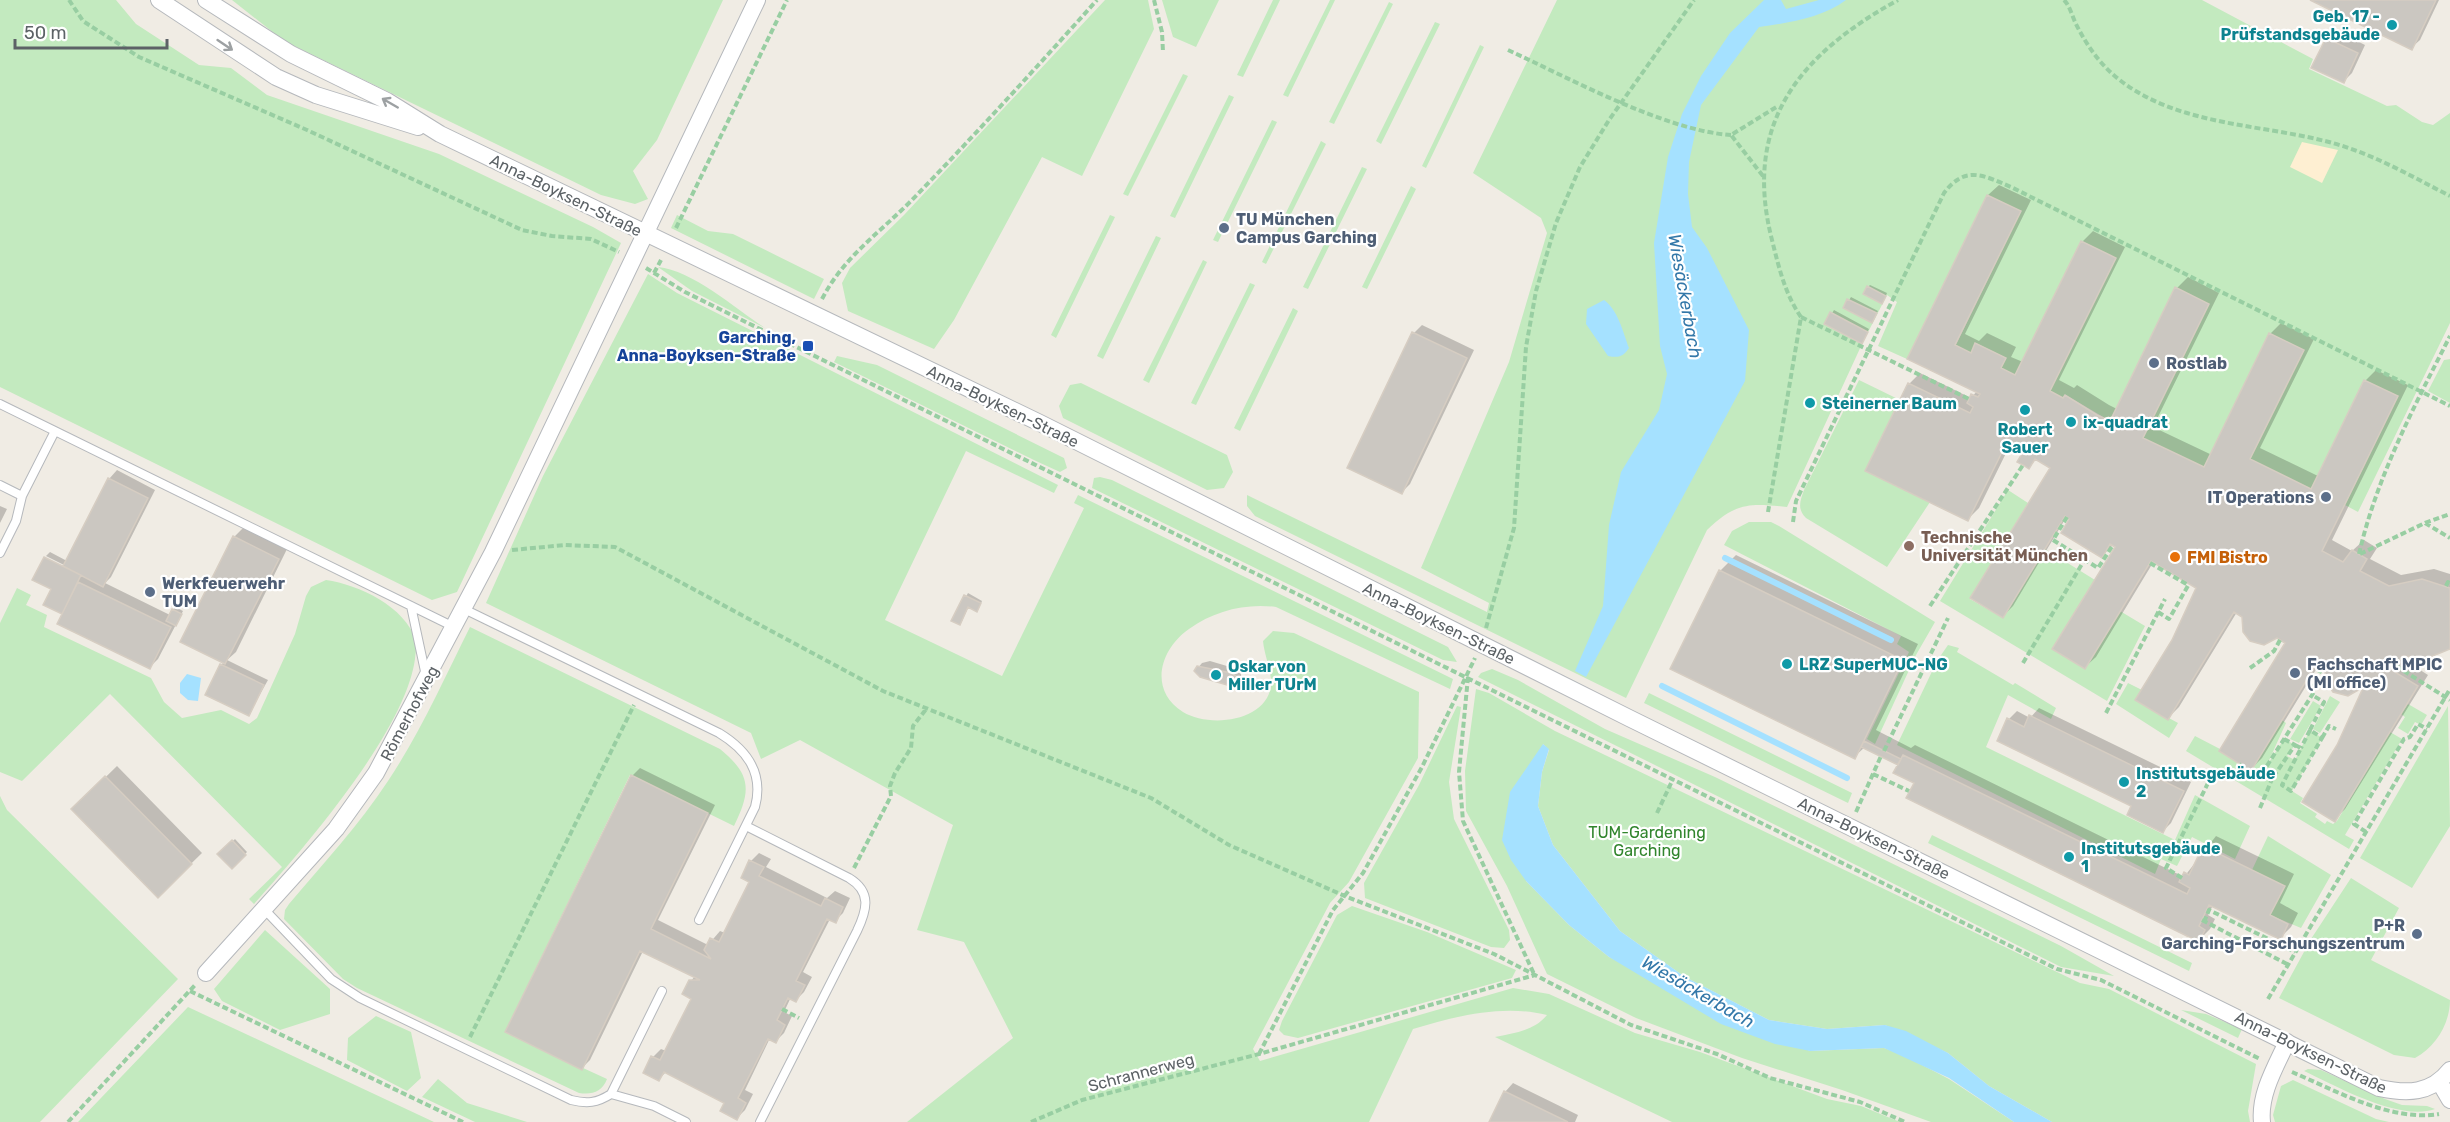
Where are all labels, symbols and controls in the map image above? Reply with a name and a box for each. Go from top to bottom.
place label: Geb. 17 - Prüfstandsgebäude [2221,7,2380,44]
scale bar [15,12,166,50]
marker: Geb. 17 - Prüfstandsgebäude [2385,18,2399,32]
text: 50 m [24,22,67,44]
one-way arrow [216,38,233,51]
one-way arrow [382,97,399,109]
street label: Anna-Boyksen-Straße [487,150,645,241]
place label: TU München Campus Garching [1236,210,1377,247]
marker: TU München Campus Garching [1217,221,1231,235]
water label: Wiesäckerbach [1663,232,1707,360]
place label: Garching, Anna-Boyksen-Straße [617,328,796,365]
marker: Garching, Anna-Boyksen-Straße [801,339,815,353]
place label: Rostlab [2166,354,2227,373]
marker: Rostlab [2147,356,2161,370]
street label: Anna-Boyksen-Straße [924,361,1082,452]
place label: Steinerner Baum [1822,394,1957,413]
marker: Steinerner Baum [1803,396,1817,410]
marker: Robert Sauer [2018,403,2032,417]
place label: ix-quadrat [2083,413,2169,432]
marker: ix-quadrat [2064,415,2078,429]
place label: Robert Sauer [1997,420,2053,457]
place label: IT Operations [2207,488,2314,507]
marker: IT Operations [2319,490,2333,504]
place label: Technische Universität München [1921,528,2088,565]
marker: Technische Universität München [1902,539,1916,553]
place label: FMI Bistro [2187,548,2268,567]
marker: FMI Bistro [2168,550,2182,564]
place label: Werkfeuerwehr TUM [162,574,286,611]
street label: Anna-Boyksen-Straße [1360,578,1518,669]
marker: Werkfeuerwehr TUM [143,585,157,599]
place label: LRZ SuperMUC-NG [1799,655,1948,674]
place label: Fachschaft MPIC (MI office) [2307,655,2442,692]
place label: Oskar von Miller TUrM [1228,657,1317,694]
marker: LRZ SuperMUC-NG [1780,657,1794,671]
street label: Römerhofweg [376,662,442,764]
marker: Fachschaft MPIC (MI office) [2288,666,2302,680]
marker: Oskar von Miller TUrM [1209,668,1223,682]
place label: Institutsgebäude 2 [2136,764,2275,801]
marker: Institutsgebäude 2 [2117,775,2131,789]
street label: Anna-Boyksen-Straße [1795,793,1953,884]
park label: TUM-Gardening Garching [1588,823,1706,860]
place label: Institutsgebäude 1 [2081,839,2220,876]
marker: Institutsgebäude 1 [2062,850,2076,864]
place label: P+R Garching-Forschungszentrum [2161,916,2405,953]
marker: P+R Garching-Forschungszentrum [2410,927,2424,941]
water label: Wiesäckerbach [1638,951,1758,1033]
street label: Anna-Boyksen-Straße [2232,1007,2390,1098]
street label: Schrannerweg [1086,1049,1196,1096]

